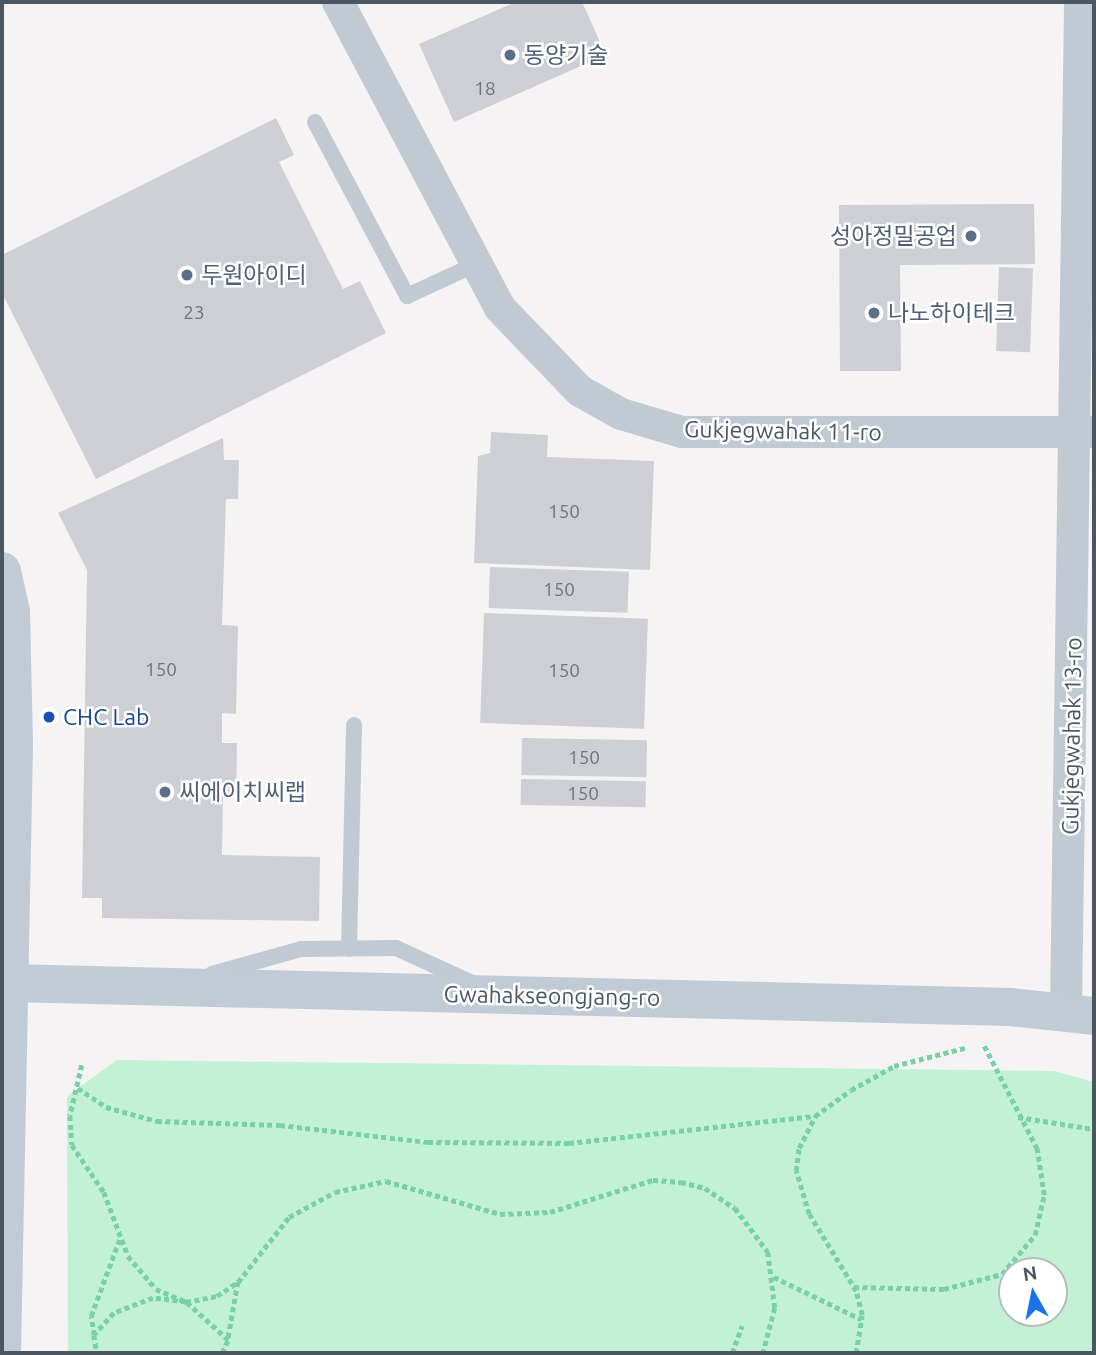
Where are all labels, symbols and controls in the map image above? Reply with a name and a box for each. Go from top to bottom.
place label: 동양기술 [524,41,609,69]
marker: 동양기술 [502,47,518,63]
house number: 18 [474,78,496,100]
place label: 성아정밀공업 [830,222,957,250]
marker: 성아정밀공업 [963,228,979,244]
place label: 두원아이디 [201,261,307,289]
marker: 두원아이디 [179,267,195,283]
place label: 나노하이테크 [888,299,1015,327]
house number: 23 [183,302,205,324]
marker: 나노하이테크 [866,305,882,321]
street label: Gukjegwahak 11-ro [684,415,882,447]
house number: 150 [548,501,580,523]
house number: 150 [543,579,575,601]
street label: Gukjegwahak 13-ro [1056,637,1088,835]
house number: 150 [145,659,177,681]
house number: 150 [548,660,580,682]
place label: CHC Lab [63,703,150,731]
marker: CHC Lab [41,709,57,725]
house number: 150 [568,747,600,769]
place label: 씨에이치씨랩 [179,778,306,806]
house number: 150 [567,783,599,805]
marker: 씨에이치씨랩 [157,784,173,800]
street label: Gwahakseongjang-ro [443,980,661,1012]
north arrow [998,1257,1068,1327]
text: N [1021,1261,1039,1285]

